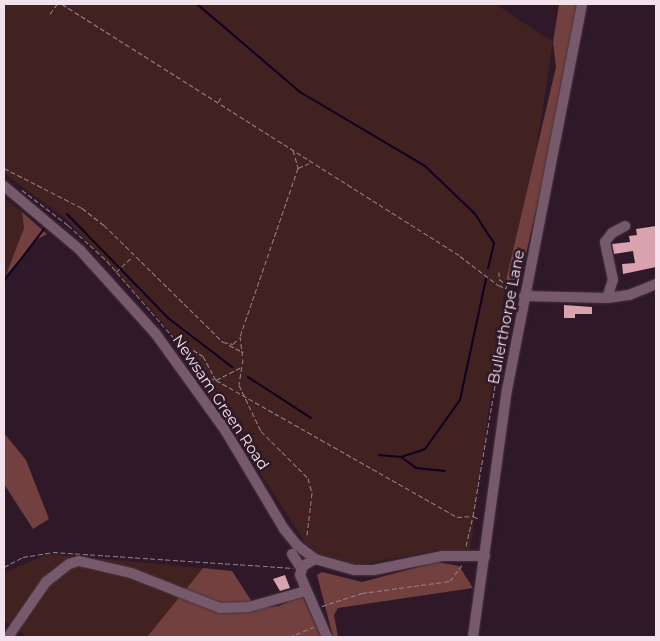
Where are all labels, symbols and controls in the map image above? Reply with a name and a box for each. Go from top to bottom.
street label: Bullerthorpe Lane [484,248,528,386]
street label: Newsam Green Road [169,331,273,473]

